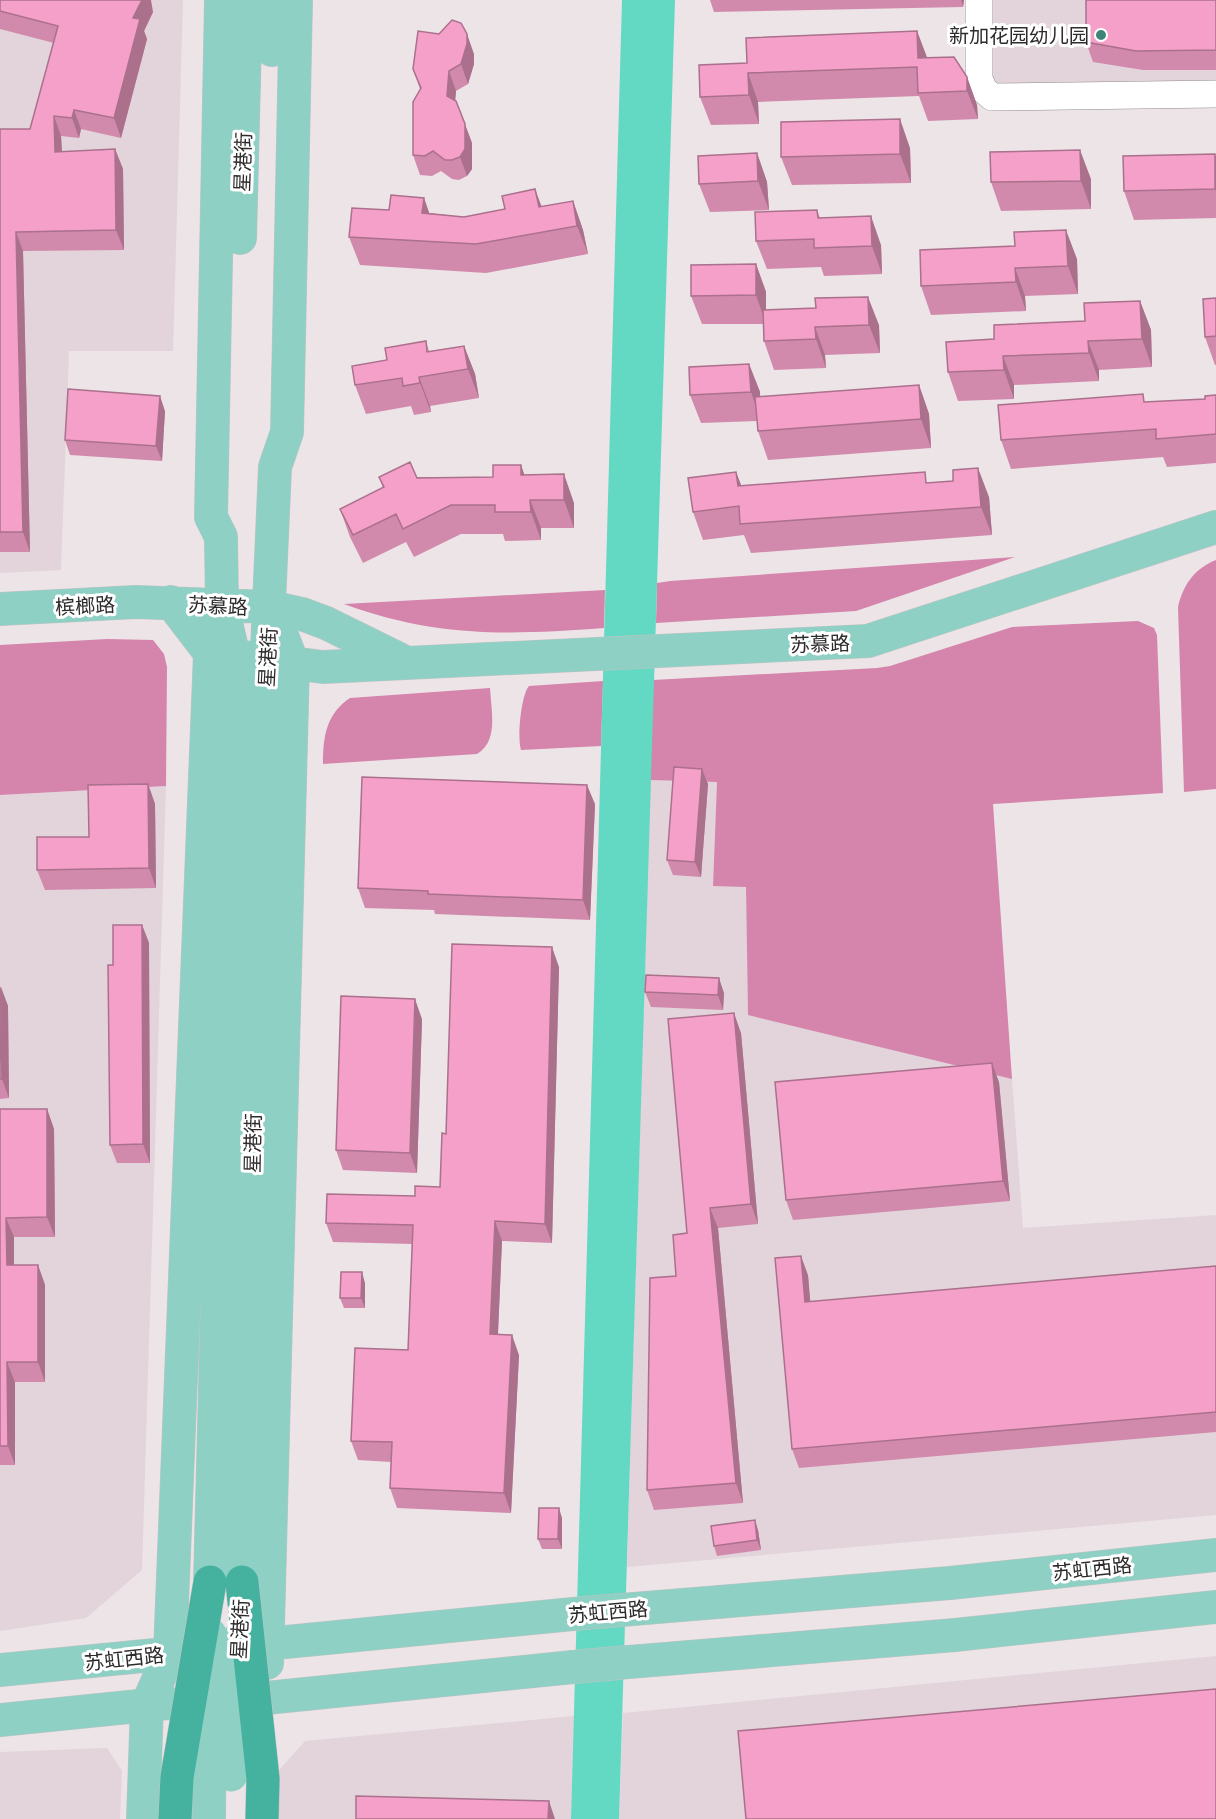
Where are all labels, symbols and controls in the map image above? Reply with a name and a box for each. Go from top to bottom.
place label: 新加花园幼儿园 [949,23,1089,47]
marker: 新加花园幼儿园 [1094,28,1108,42]
street label: 星港街 [229,132,255,192]
street label: 槟榔路 [54,591,116,619]
street label: 苏慕路 [187,591,249,619]
street label: 星港街 [253,626,281,688]
street label: 苏慕路 [790,630,850,656]
street label: 星港街 [239,1113,265,1173]
street label: 苏虹西路 [1051,1552,1133,1584]
street label: 苏虹西路 [567,1596,649,1626]
street label: 星港街 [225,1598,253,1660]
street label: 苏虹西路 [83,1642,165,1674]

